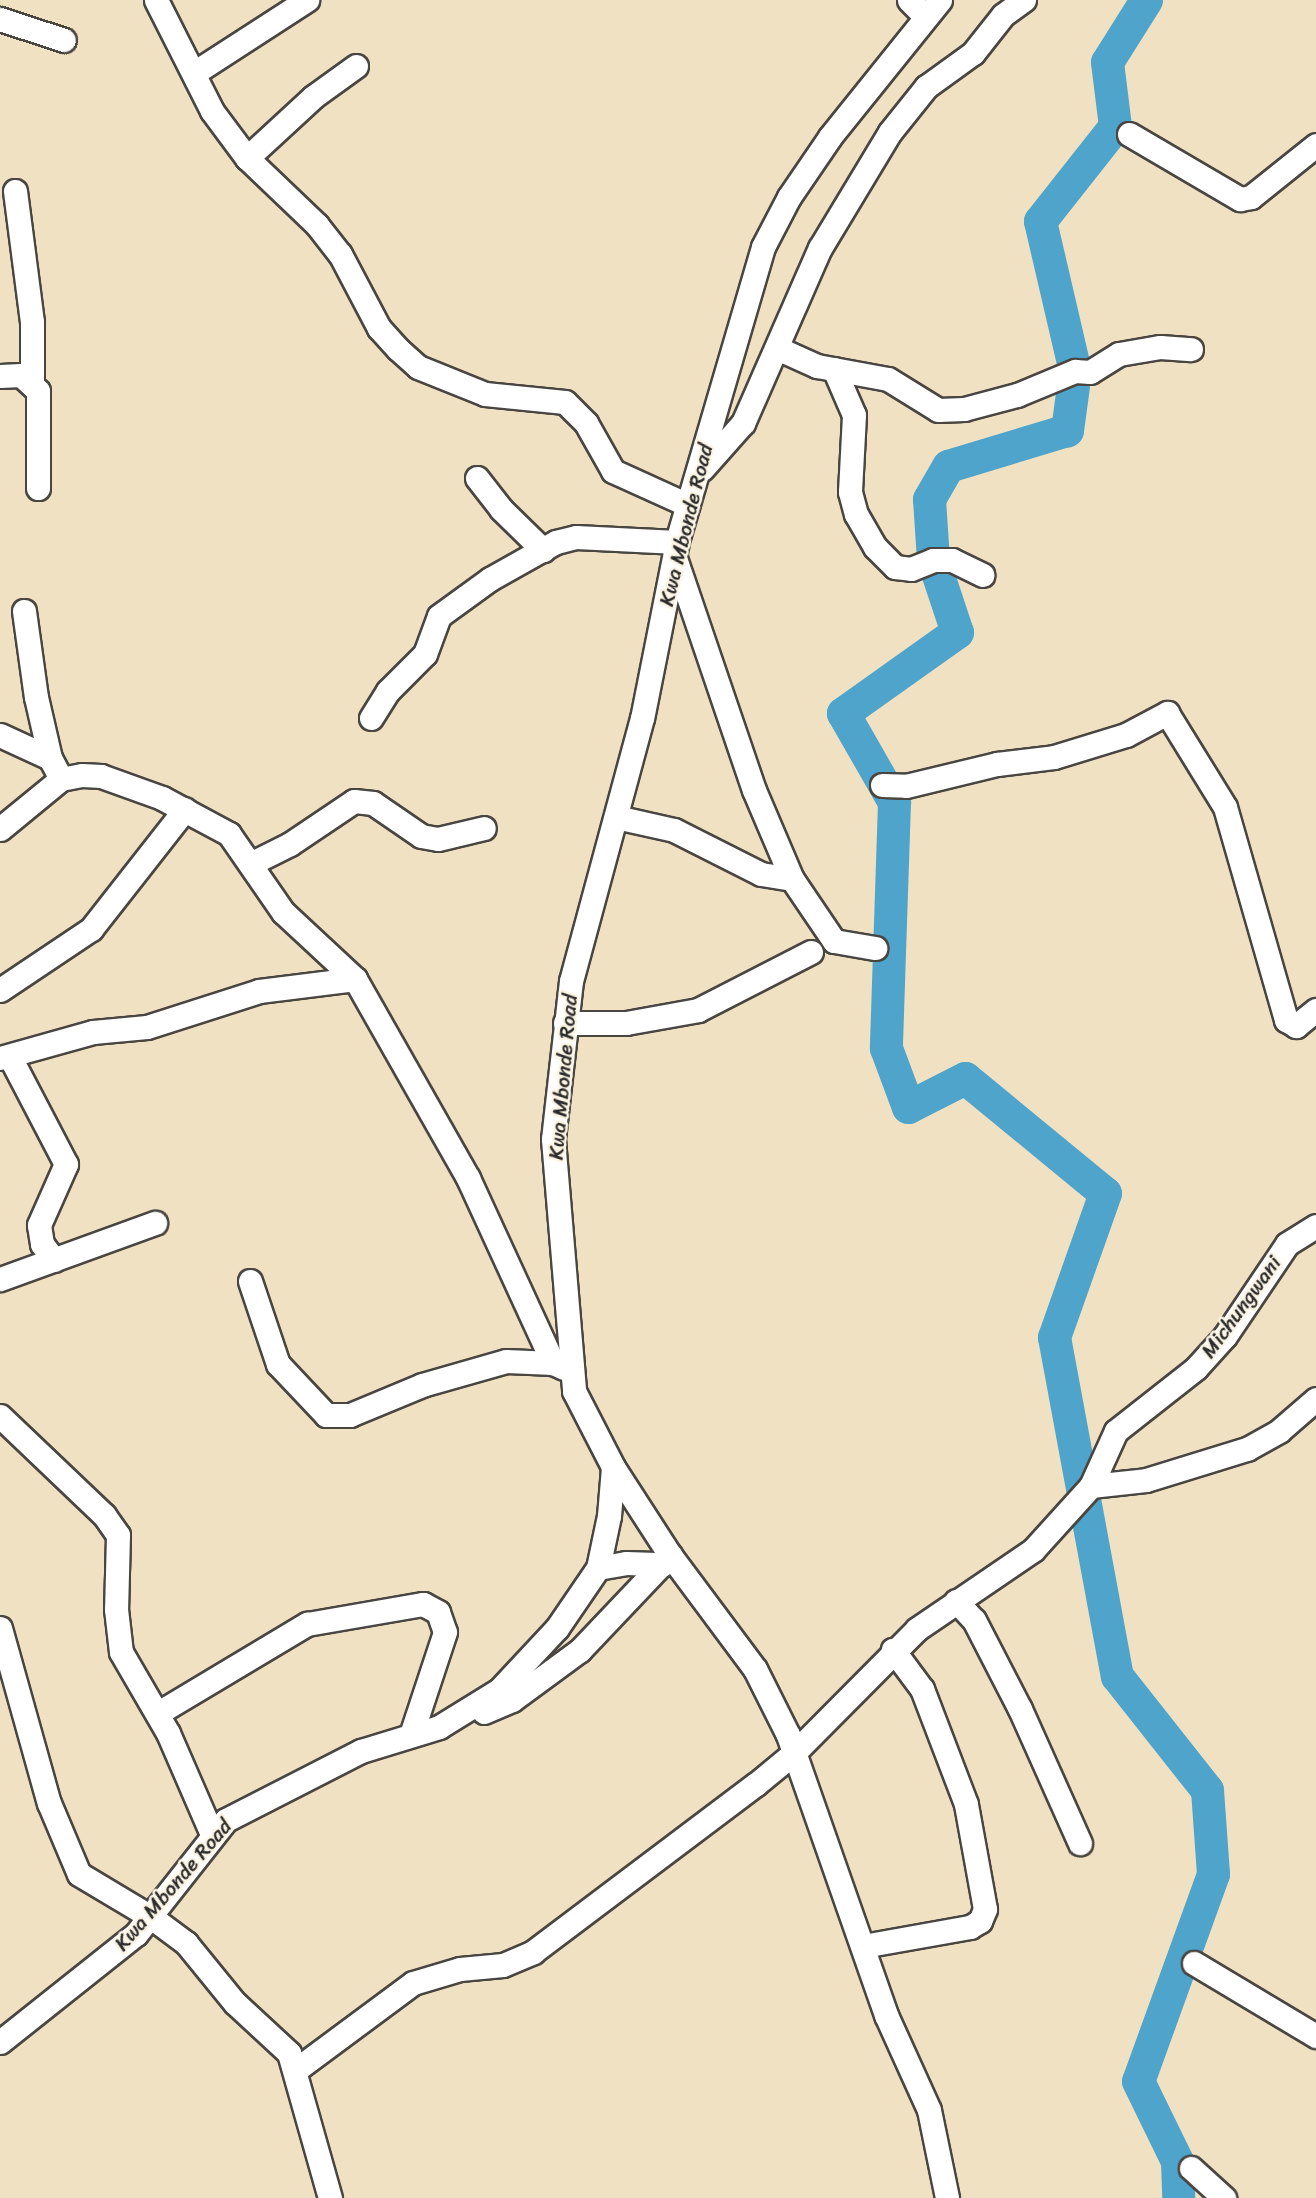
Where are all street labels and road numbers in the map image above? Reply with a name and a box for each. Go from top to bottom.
street label: Kwa Mbonde Road [654,441,718,609]
street label: Kwa Mbonde Road [543,993,583,1161]
street label: Michungwani [1196,1251,1286,1363]
street label: Kwa Mbonde Road [109,1814,237,1956]

